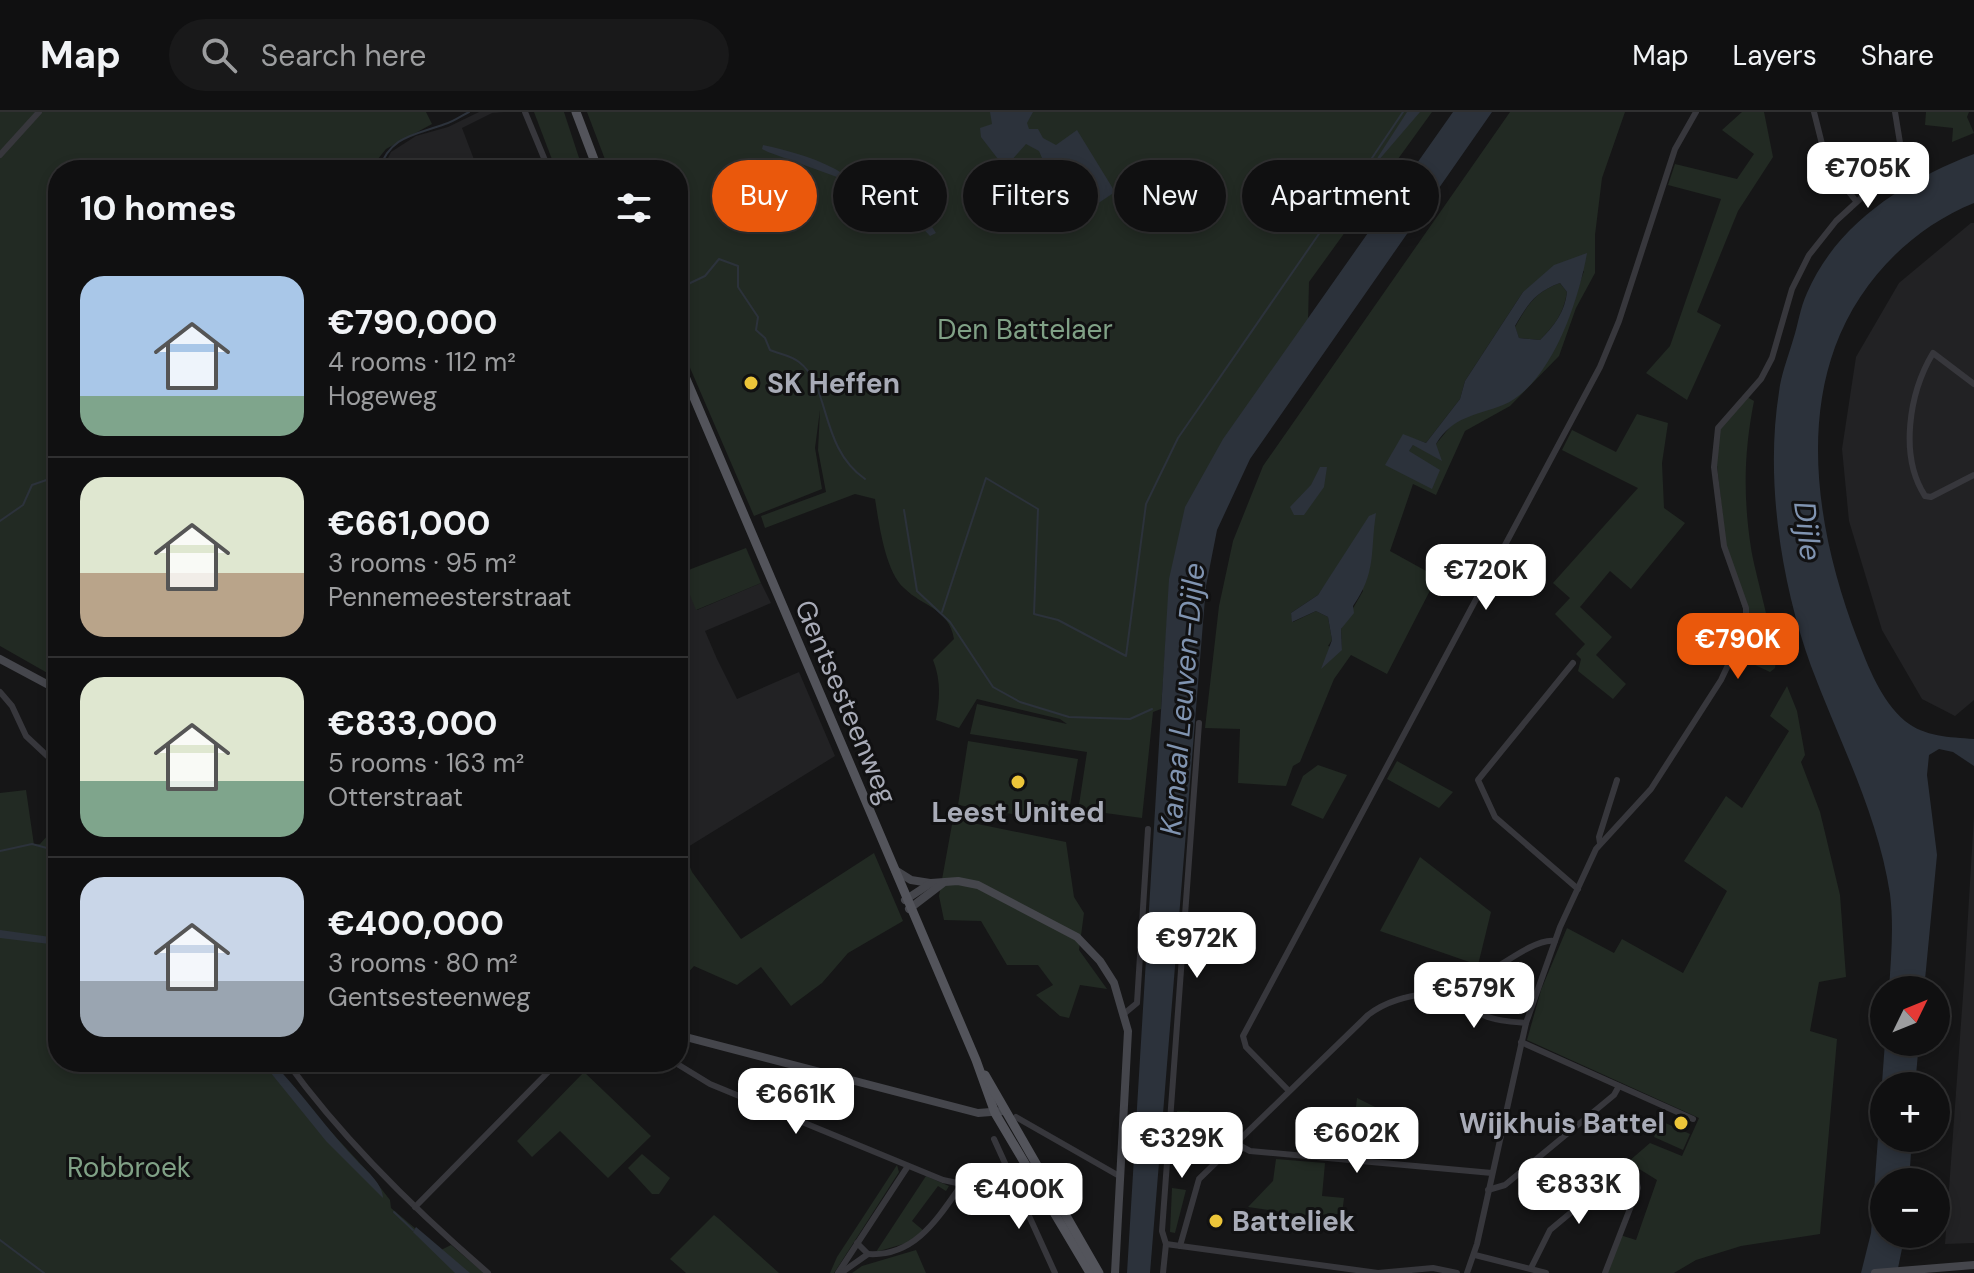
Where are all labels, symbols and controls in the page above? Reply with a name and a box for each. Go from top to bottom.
search box [169,19,729,91]
text: Map [40,30,121,80]
icon: search [197,33,241,77]
text: Search here [261,36,426,75]
text: Map [1632,37,1689,74]
text: Layers [1733,37,1817,74]
text: Share [1861,37,1934,74]
pin: €705K [1812,142,1924,210]
text: €705K [1825,151,1911,185]
chip: Buy [712,160,817,232]
chip: Rent [833,160,947,232]
chip: Filters [963,160,1098,232]
chip: New [1114,160,1226,232]
chip: Apartment [1242,160,1439,232]
text: 10 homes [80,186,237,231]
icon: filters [612,186,656,230]
text: €790,000 [328,300,497,345]
icon: home [144,308,240,404]
park label: Den Battelaer [937,311,1113,348]
text: 4 rooms · 112 m² [328,345,516,379]
place label: SK Heffen [767,365,900,402]
marker: SK Heffen [742,374,760,392]
text: Hogeweg [328,379,437,413]
water label: Dijle [1785,499,1831,563]
text: €661,000 [328,501,491,546]
icon: home [144,509,240,605]
pin: €720K [1430,544,1542,612]
text: 3 rooms · 95 m² [328,546,516,580]
text: €720K [1444,553,1528,587]
water label: Kanaal Leuven-Dijle [1151,561,1213,837]
text: Pennemeesterstraat [328,580,572,614]
street label: Gentsesteenweg [786,594,906,810]
pin: €790K [1682,613,1794,681]
text: €790K [1695,622,1781,656]
text: €833,000 [328,701,498,746]
icon: home [144,709,240,805]
text: 5 rooms · 163 m² [328,746,524,780]
marker: Leest United [1009,773,1027,791]
text: Otterstraat [328,780,463,814]
place label: Leest United [932,794,1104,831]
text: €400,000 [328,901,504,946]
icon: home [144,909,240,1005]
pin: €972K [1141,912,1253,980]
text: €972K [1156,921,1238,955]
text: 3 rooms · 80 m² [328,946,518,980]
pin: €579K [1418,962,1530,1030]
text: €579K [1432,971,1516,1005]
north arrow [1870,976,1950,1056]
map controls [1870,976,1950,1248]
text: Gentsesteenweg [328,980,531,1014]
pin: €661K [740,1068,852,1136]
button: + [1870,1072,1950,1152]
text: €661K [756,1077,836,1111]
place label: Wijkhuis Battel [1459,1105,1665,1142]
pin: €602K [1301,1107,1413,1175]
pin: €329K [1126,1112,1238,1180]
marker: Wijkhuis Battel [1672,1114,1690,1132]
text: €602K [1313,1116,1401,1150]
text: €329K [1140,1121,1224,1155]
park label: Robbroek [67,1149,191,1186]
pin: €833K [1523,1158,1635,1226]
pin: €400K [963,1163,1075,1231]
text: €833K [1536,1167,1622,1201]
button: − [1870,1168,1950,1248]
text: €400K [973,1172,1065,1206]
place label: Batteliek [1232,1203,1355,1240]
marker: Batteliek [1207,1212,1225,1230]

